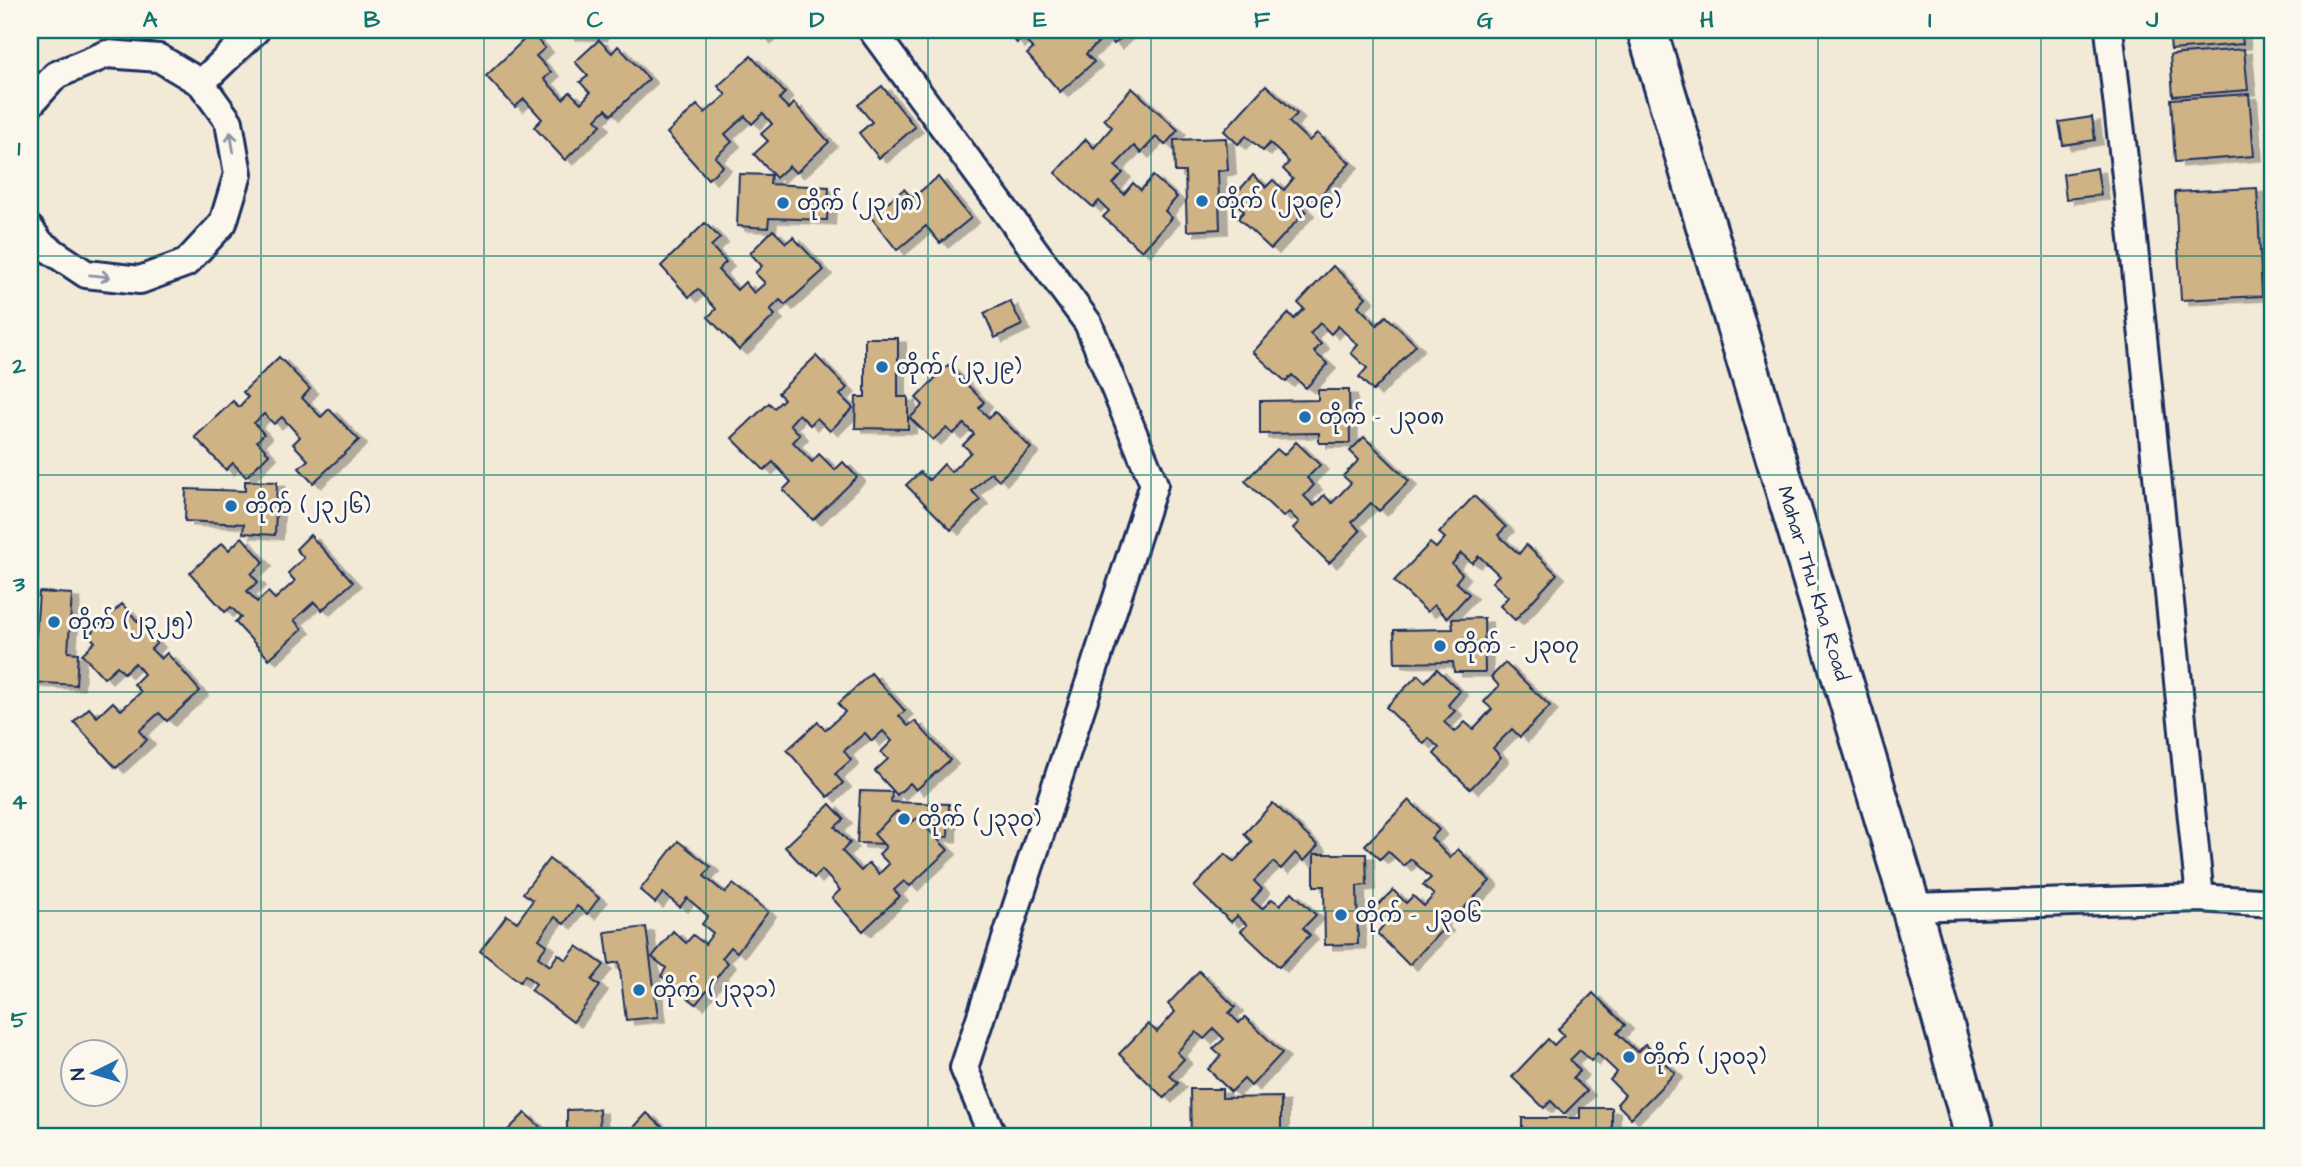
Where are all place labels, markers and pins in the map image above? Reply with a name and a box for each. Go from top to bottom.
place label: တိုက် (၂၃၀၉) [1216,185,1341,218]
place label: တိုက် (၂၃၂၈) [797,187,921,220]
marker: တိုက် (၂၃၀၉) [1194,193,1210,209]
marker: တိုက် (၂၃၂၈) [775,195,791,211]
place label: တိုက် (၂၃၂၉) [896,351,1022,384]
marker: တိုက် (၂၃၂၉) [874,359,890,375]
place label: တိုက် - ၂၃၀၈ [1319,401,1444,434]
marker: တိုက် - ၂၃၀၈ [1297,409,1313,425]
place label: တိုက် (၂၃၂၆) [245,490,371,523]
marker: တိုက် (၂၃၂၆) [223,498,239,514]
place label: တိုက် (၂၃၂၅) [68,606,193,639]
marker: တိုက် (၂၃၂၅) [46,614,62,630]
place label: တိုက် - ၂၃၀၇ [1454,630,1579,663]
marker: တိုက် - ၂၃၀၇ [1432,638,1448,654]
place label: တိုက် (၂၃၃၀) [918,803,1041,836]
marker: တိုက် (၂၃၃၀) [896,811,912,827]
place label: တိုက် - ၂၃၀၆ [1355,899,1482,932]
marker: တိုက် - ၂၃၀၆ [1333,907,1349,923]
place label: တိုက် (၂၃၃၁) [653,974,775,1007]
marker: တိုက် (၂၃၃၁) [631,982,647,998]
place label: တိုက် (၂၃၀၃) [1643,1041,1766,1074]
marker: တိုက် (၂၃၀၃) [1621,1049,1637,1065]

